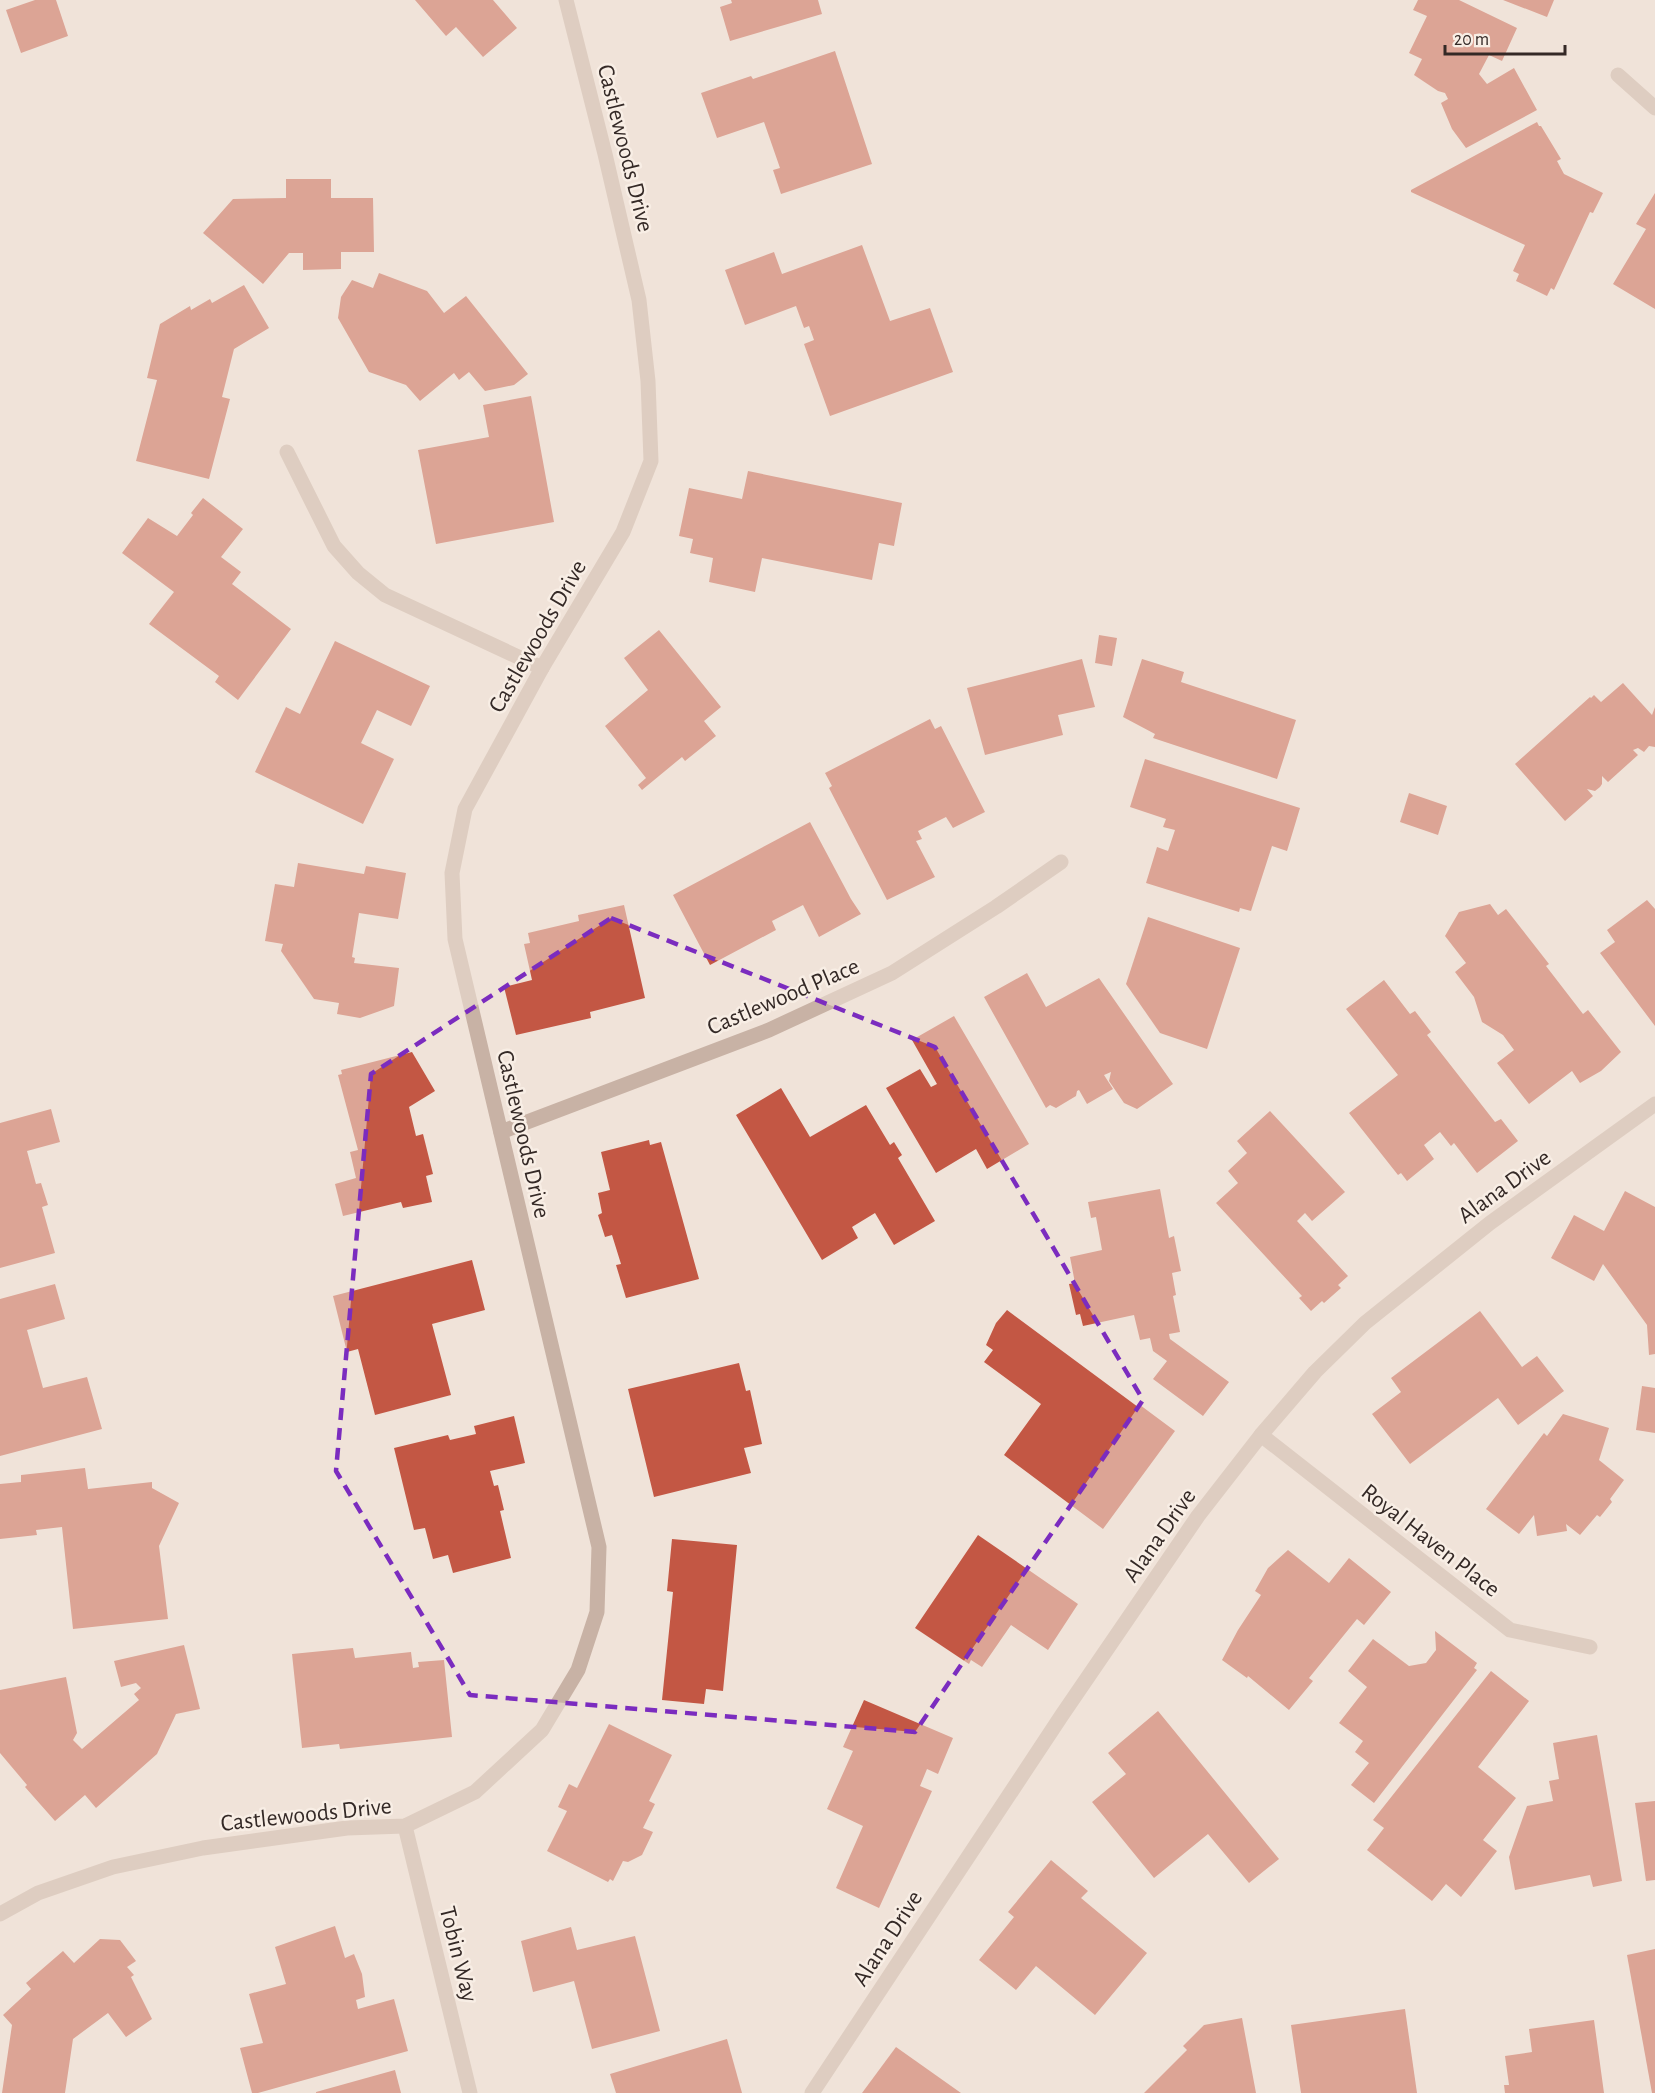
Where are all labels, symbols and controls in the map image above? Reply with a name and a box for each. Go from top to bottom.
scale bar [1445,18,1565,56]
text: 20 m [1454,31,1489,49]
street label: Castlewoods Drive [593,62,657,234]
street label: Castlewoods Drive [485,556,591,717]
street label: Castlewood Place [704,954,863,1040]
street label: Castlewoods Drive [492,1048,554,1221]
street label: Alana Drive [1454,1145,1555,1228]
street label: Royal Haven Place [1357,1479,1504,1602]
street label: Alana Drive [1119,1484,1201,1587]
street label: Castlewoods Drive [219,1794,393,1836]
street label: Alana Drive [848,1887,927,1990]
street label: Tobin Way [435,1904,481,2004]

